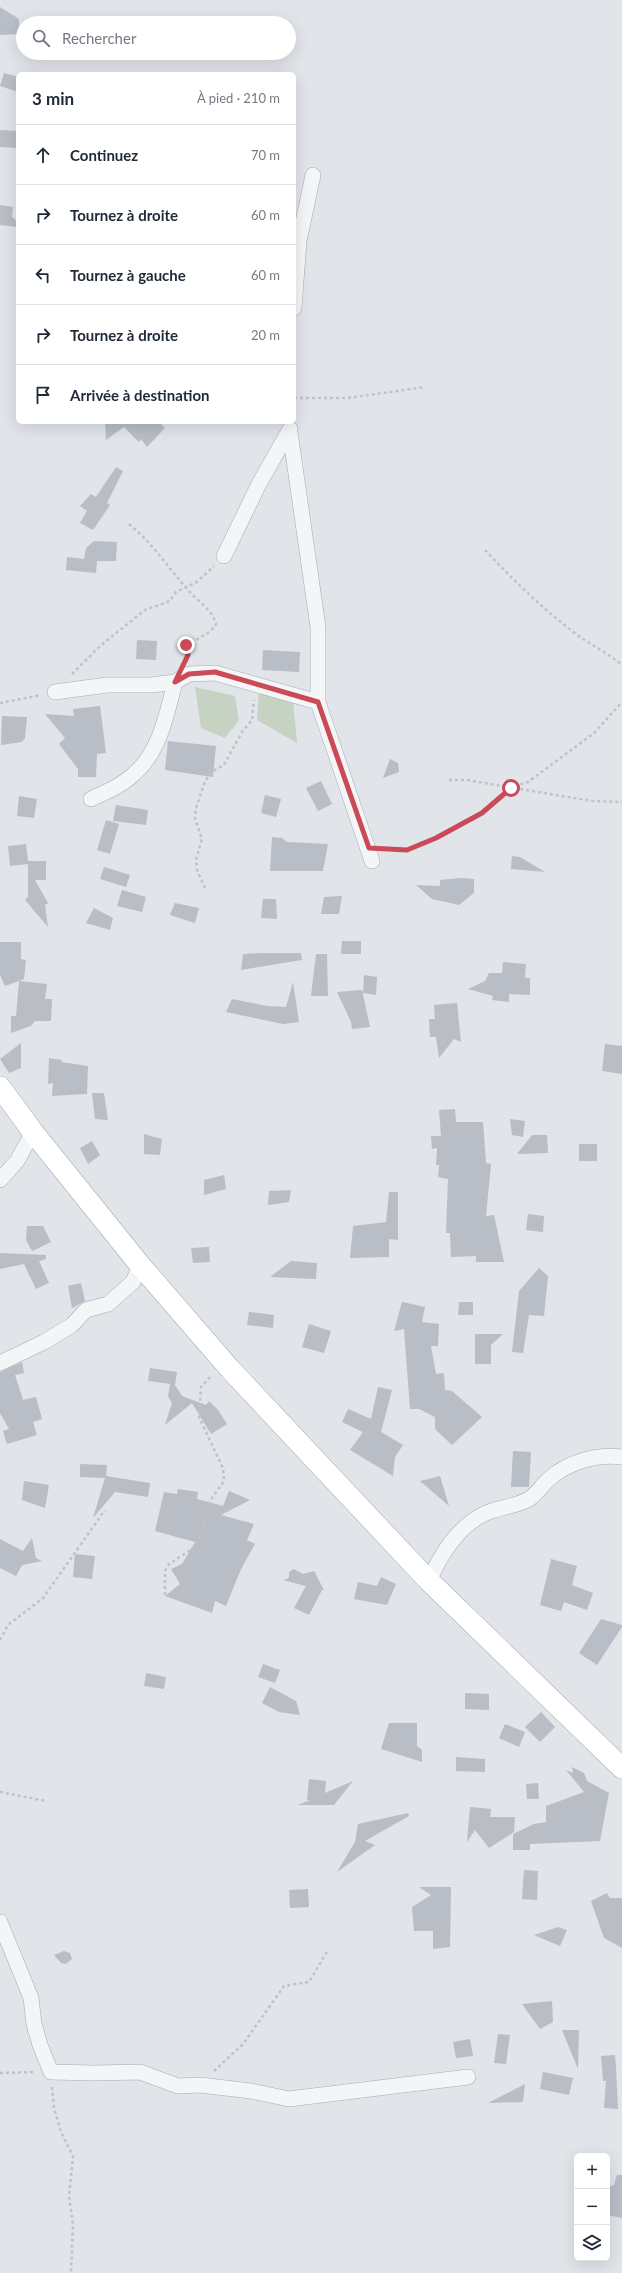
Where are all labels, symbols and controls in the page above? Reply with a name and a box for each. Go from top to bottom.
search box [16,16,296,60]
icon: search [30,27,52,49]
text: Rechercher [62,29,136,47]
text: 3 min [32,88,74,109]
text: À pied · 210 m [197,90,280,106]
icon: ahead [32,144,54,166]
text: Continuez [70,146,138,164]
text: 70 m [251,147,280,163]
icon: right [32,204,54,226]
text: Tournez à droite [70,206,178,224]
text: 60 m [251,207,280,223]
icon: left [32,264,54,286]
text: Tournez à gauche [70,266,186,284]
text: 60 m [251,267,280,283]
icon: right [32,324,54,346]
text: Tournez à droite [70,326,178,344]
text: 20 m [251,327,280,343]
icon: arrive [32,384,54,406]
text: Arrivée à destination [70,386,209,404]
route end [177,636,195,654]
route start [502,779,520,797]
map controls [574,2153,610,2261]
button: + [574,2153,610,2189]
button: − [574,2189,610,2225]
button: layers [574,2225,610,2261]

